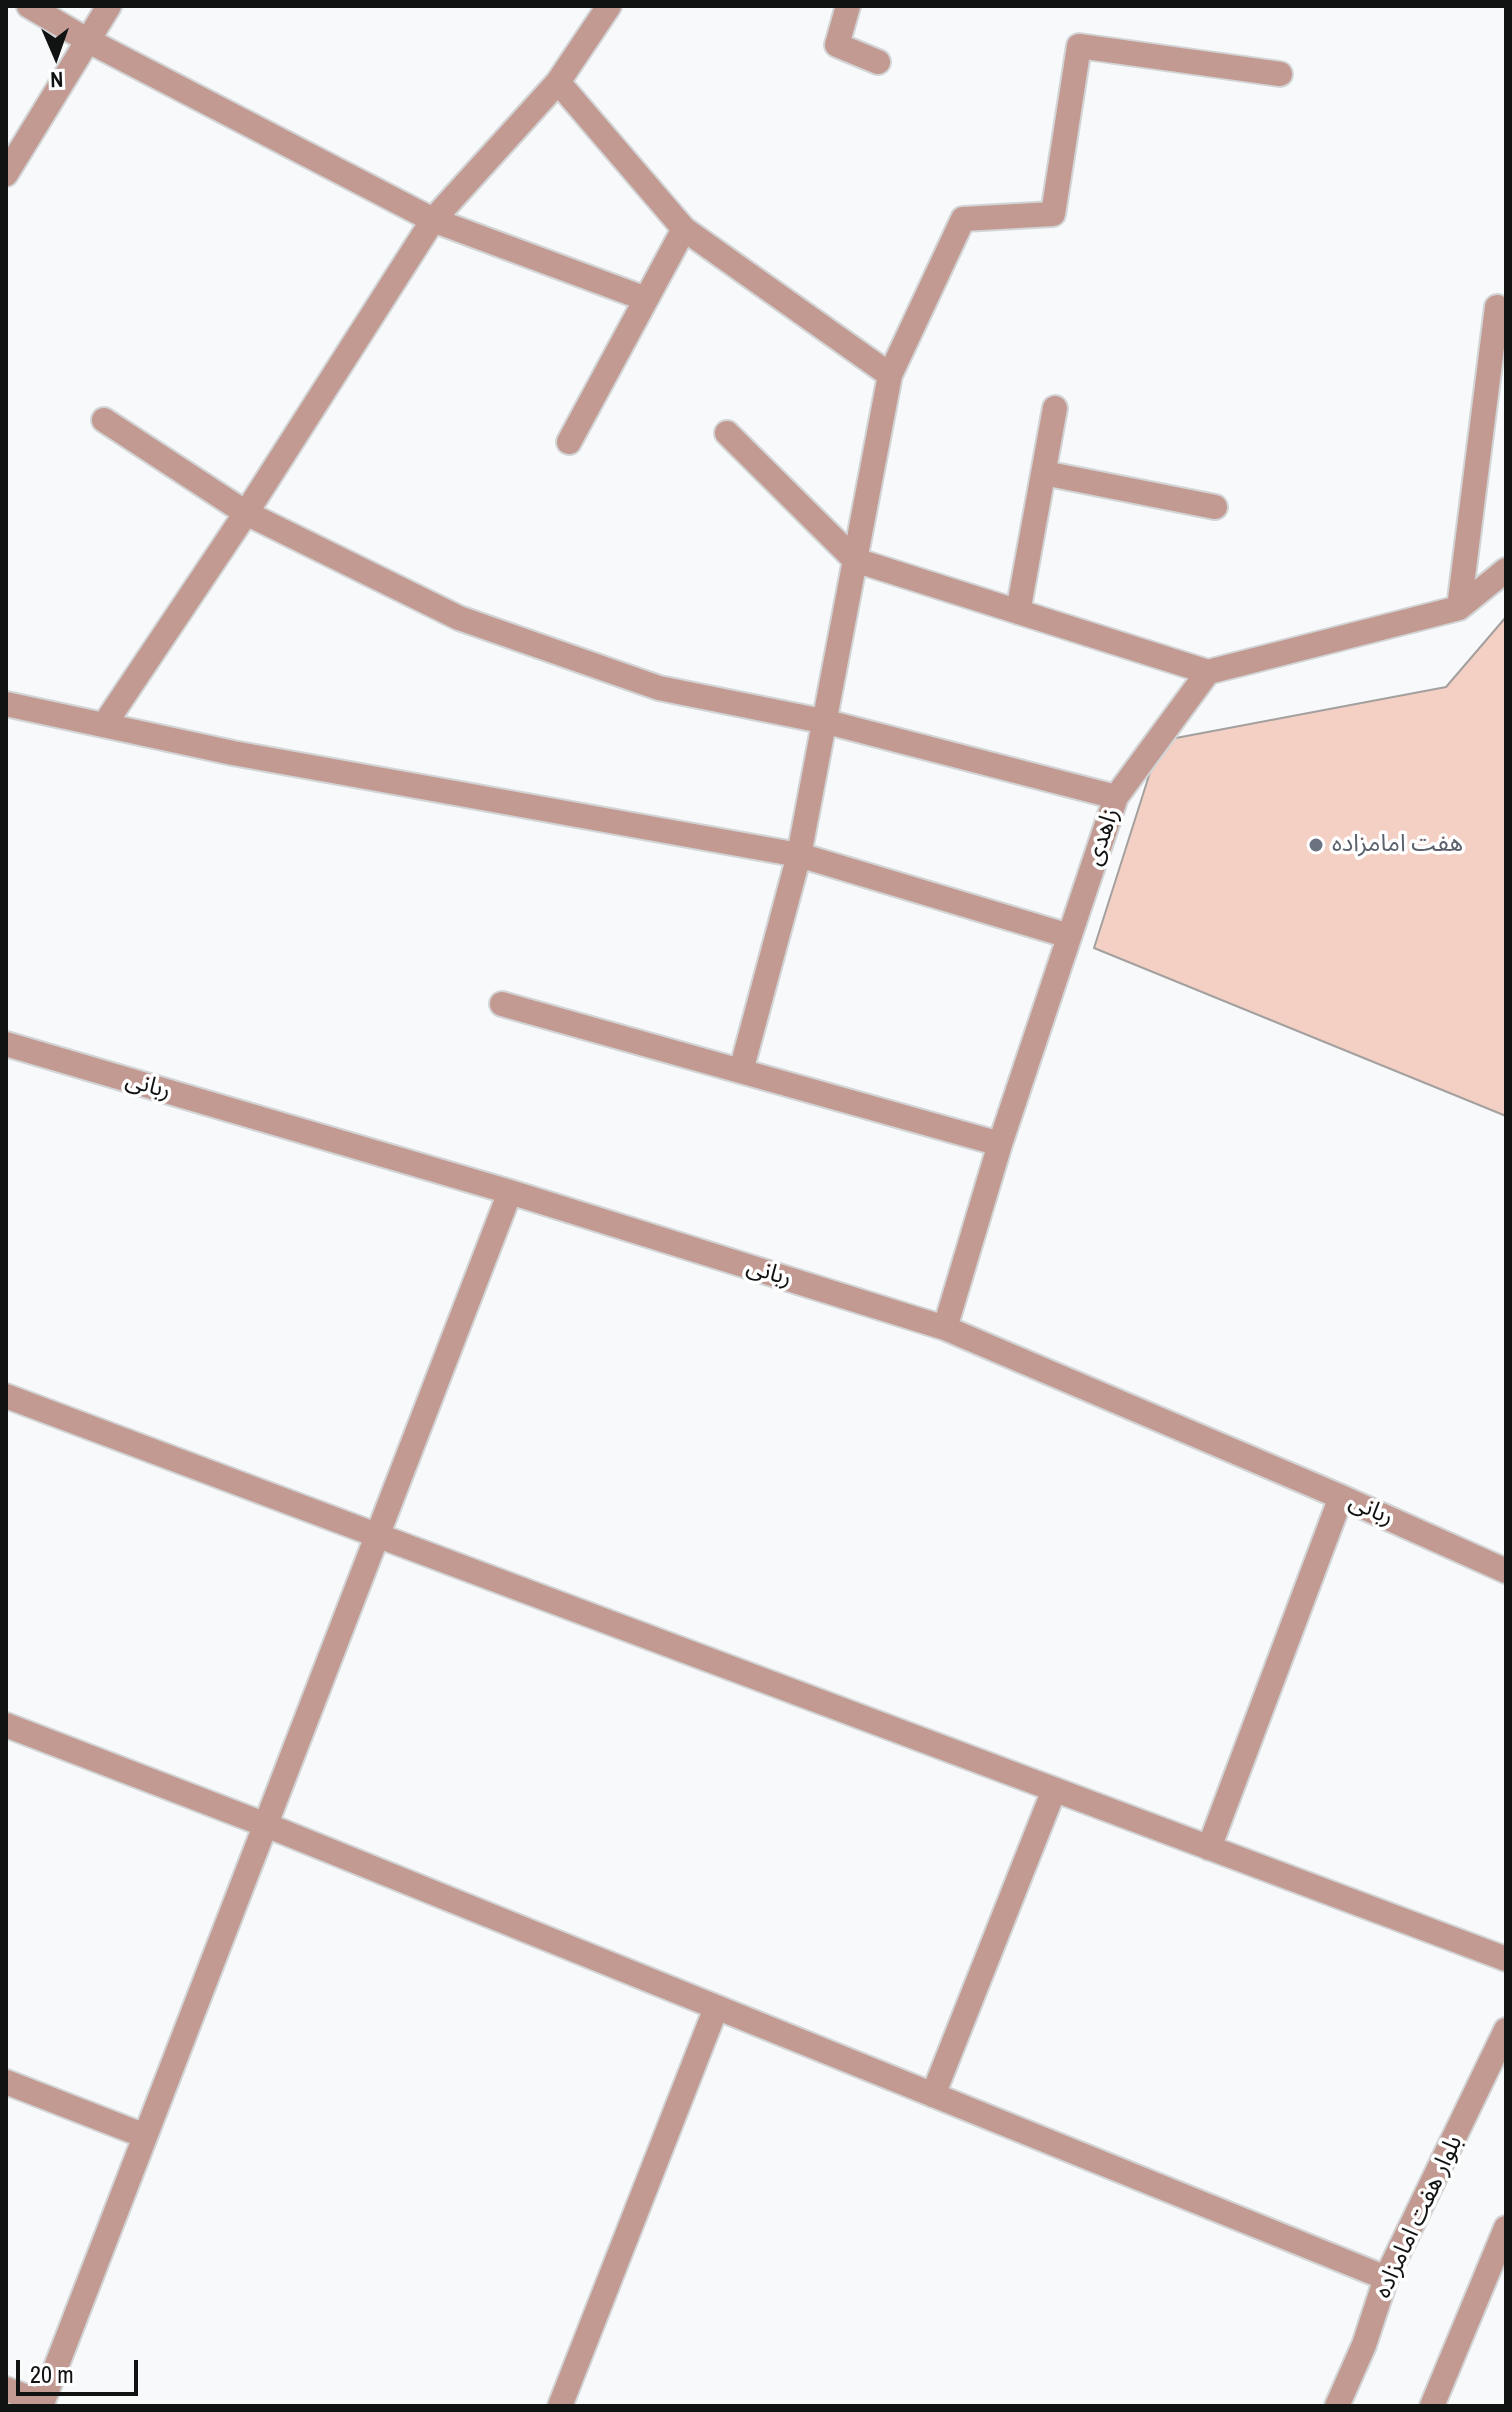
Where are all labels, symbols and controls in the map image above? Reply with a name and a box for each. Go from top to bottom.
north arrow [16,16,96,96]
text: N [50,65,64,95]
street label: زاهدی [1080,805,1126,869]
place label: هفت امامزاده [1332,831,1463,859]
marker: هفت امامزاده [1307,836,1325,854]
street label: ربانی [122,1066,174,1106]
street label: ربانی [743,1253,795,1293]
street label: ربانی [1344,1488,1398,1532]
street label: بلوار هفت امامزاده [1369,2131,1469,2303]
scale bar [20,2344,142,2394]
text: 20 m [30,2358,74,2390]

